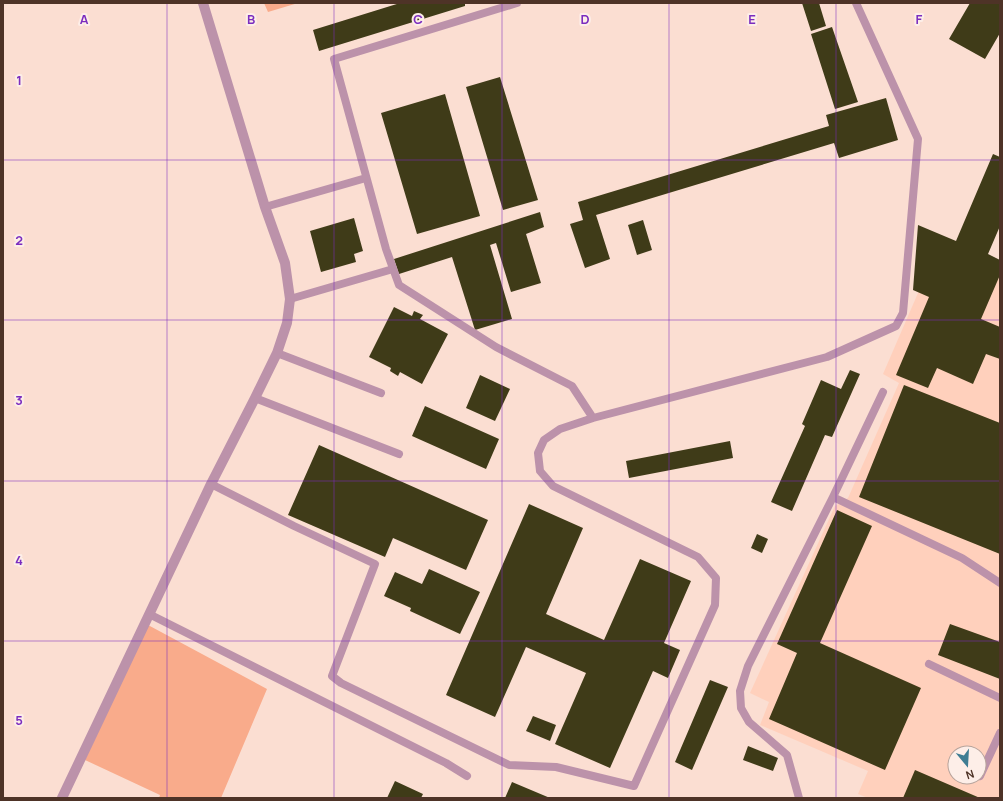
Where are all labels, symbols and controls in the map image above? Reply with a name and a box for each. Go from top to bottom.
text: A [80,10,89,28]
text: B [247,10,255,28]
text: C [413,10,423,28]
text: D [580,10,590,28]
text: E [748,10,756,28]
text: F [916,10,923,28]
text: 1 [16,71,22,89]
text: 2 [15,231,23,249]
text: 3 [15,391,23,409]
text: 4 [15,551,23,569]
text: 5 [15,711,23,729]
north arrow [947,745,987,785]
text: N [964,767,976,783]

